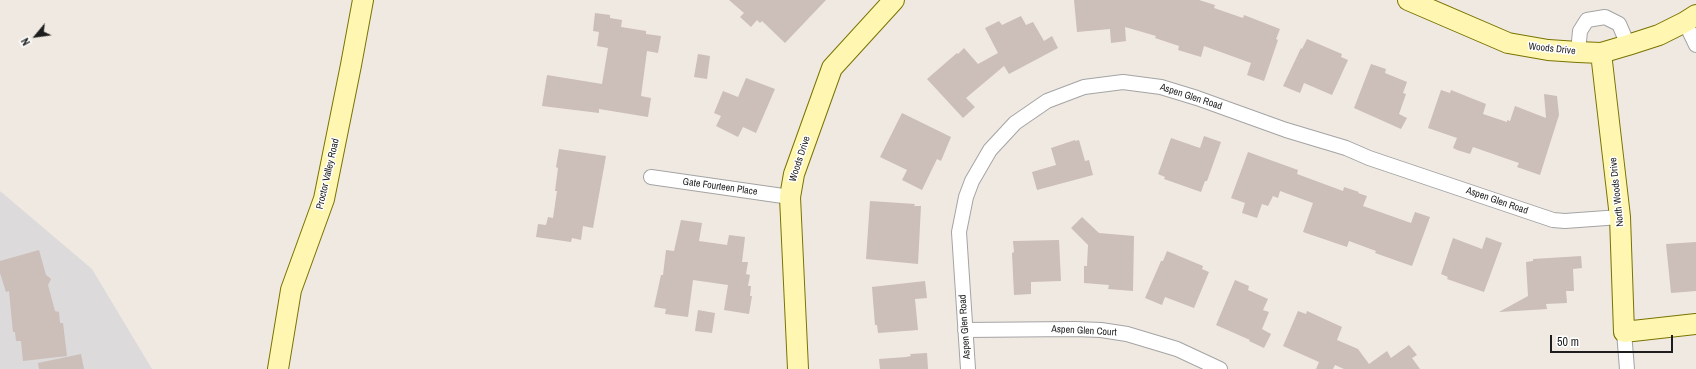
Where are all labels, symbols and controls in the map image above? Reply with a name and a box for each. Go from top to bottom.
north arrow [16,16,56,56]
text: N [18,36,33,48]
street label: Woods Drive [1528,41,1576,57]
street label: Aspen Glen Road [1158,81,1224,113]
street label: Woods Drive [787,135,813,183]
street label: Proctor Valley Road [314,137,342,211]
street label: North Woods Drive [1607,157,1627,227]
street label: Gate Fourteen Place [682,176,758,198]
street label: Aspen Glen Road [1464,185,1530,217]
street label: Aspen Glen Road [957,294,973,360]
street label: Aspen Glen Court [1051,323,1117,339]
scale bar [1552,327,1675,353]
text: 50 m [1557,334,1579,350]

